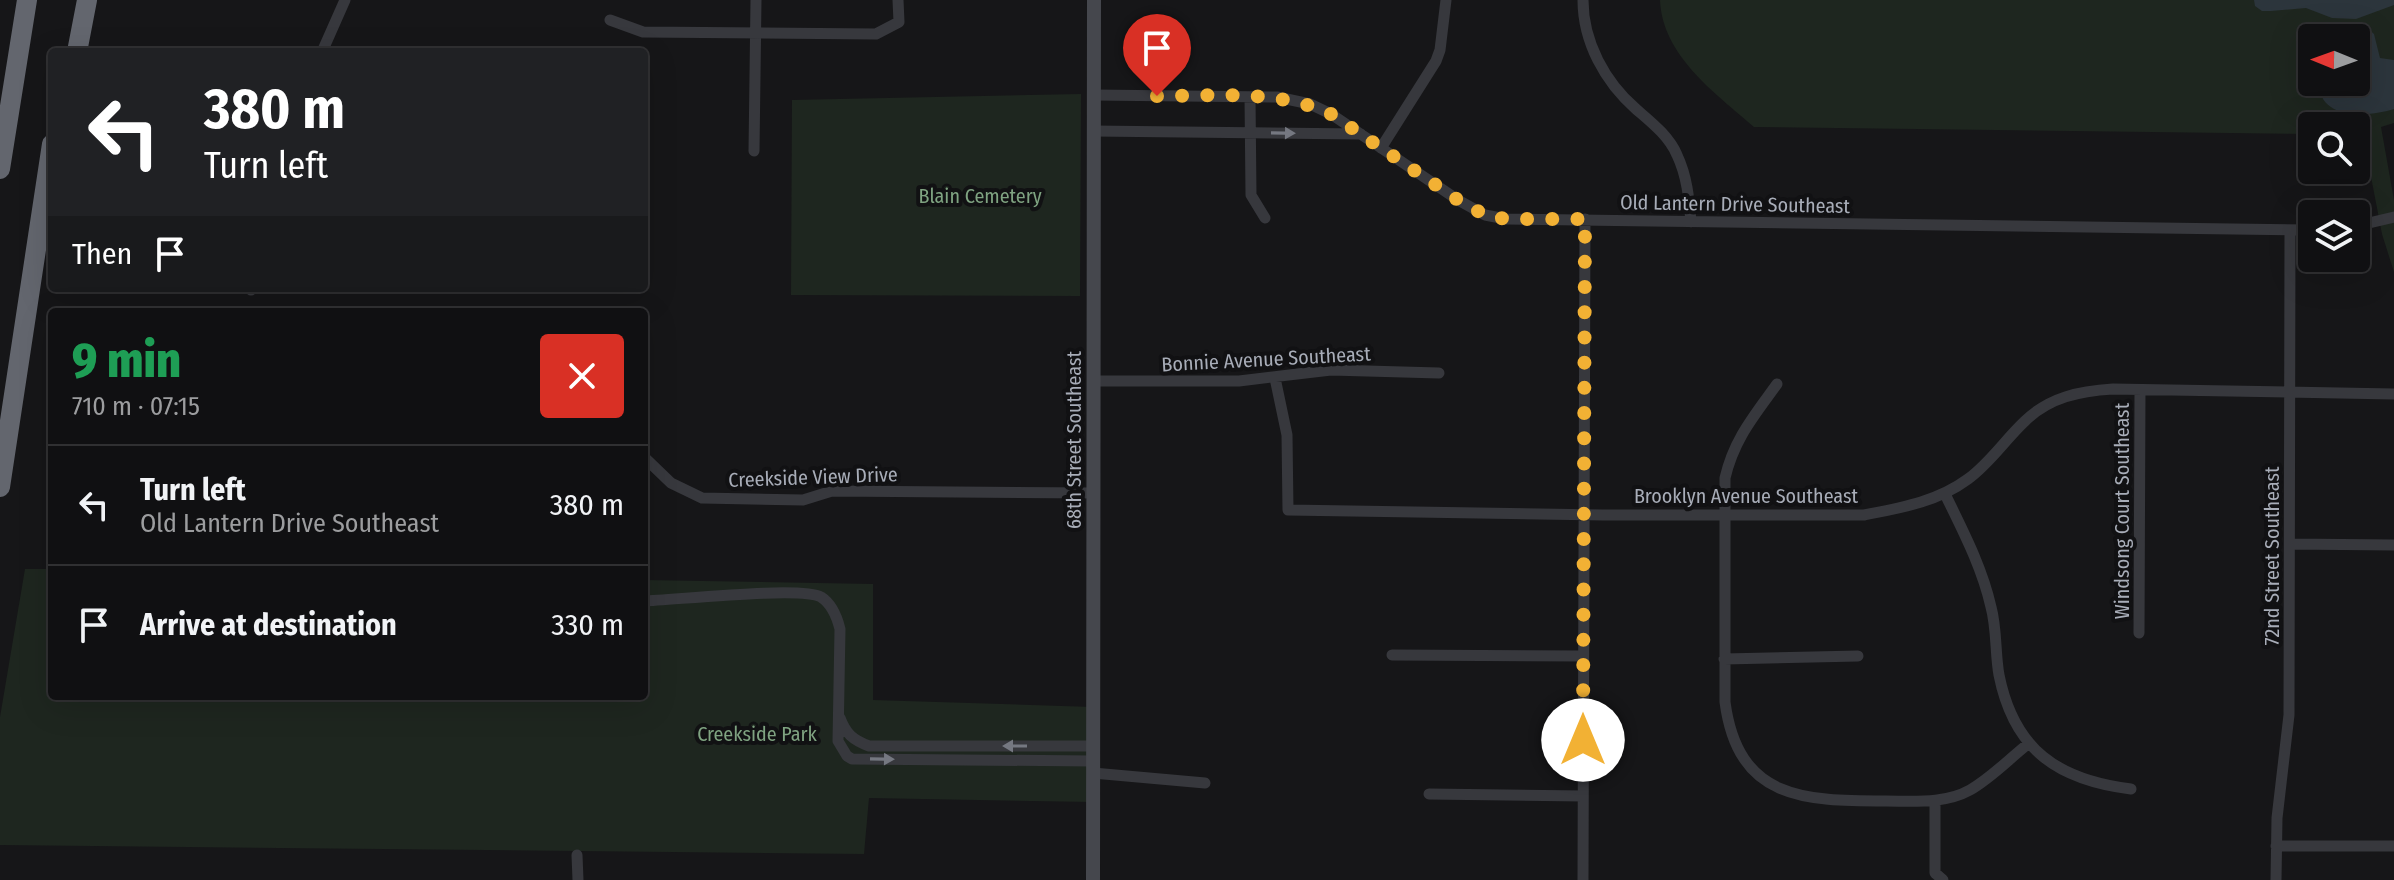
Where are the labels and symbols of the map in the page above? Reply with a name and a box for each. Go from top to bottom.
pin [1123,14.0,1191,96]
north arrow [2298,24,2370,96]
one-way arrow [1271,127,1296,139]
park label: Blain Cemetery [918,184,1042,208]
street label: Old Lantern Drive Southeast [1620,190,1851,218]
street label: Bonnie Avenue Southeast [1161,342,1372,376]
street label: 68th Street Southeast [1062,351,1086,529]
street label: Windsong Court Southeast [2110,402,2134,619]
street label: Creekside View Drive [728,462,898,492]
street label: 72nd Street Southeast [2260,466,2284,645]
street label: Brooklyn Avenue Southeast [1634,484,1859,508]
position arrow [1541,698,1625,782]
park label: Creekside Park [697,722,818,746]
one-way arrow [1002,740,1027,752]
one-way arrow [870,753,895,765]

